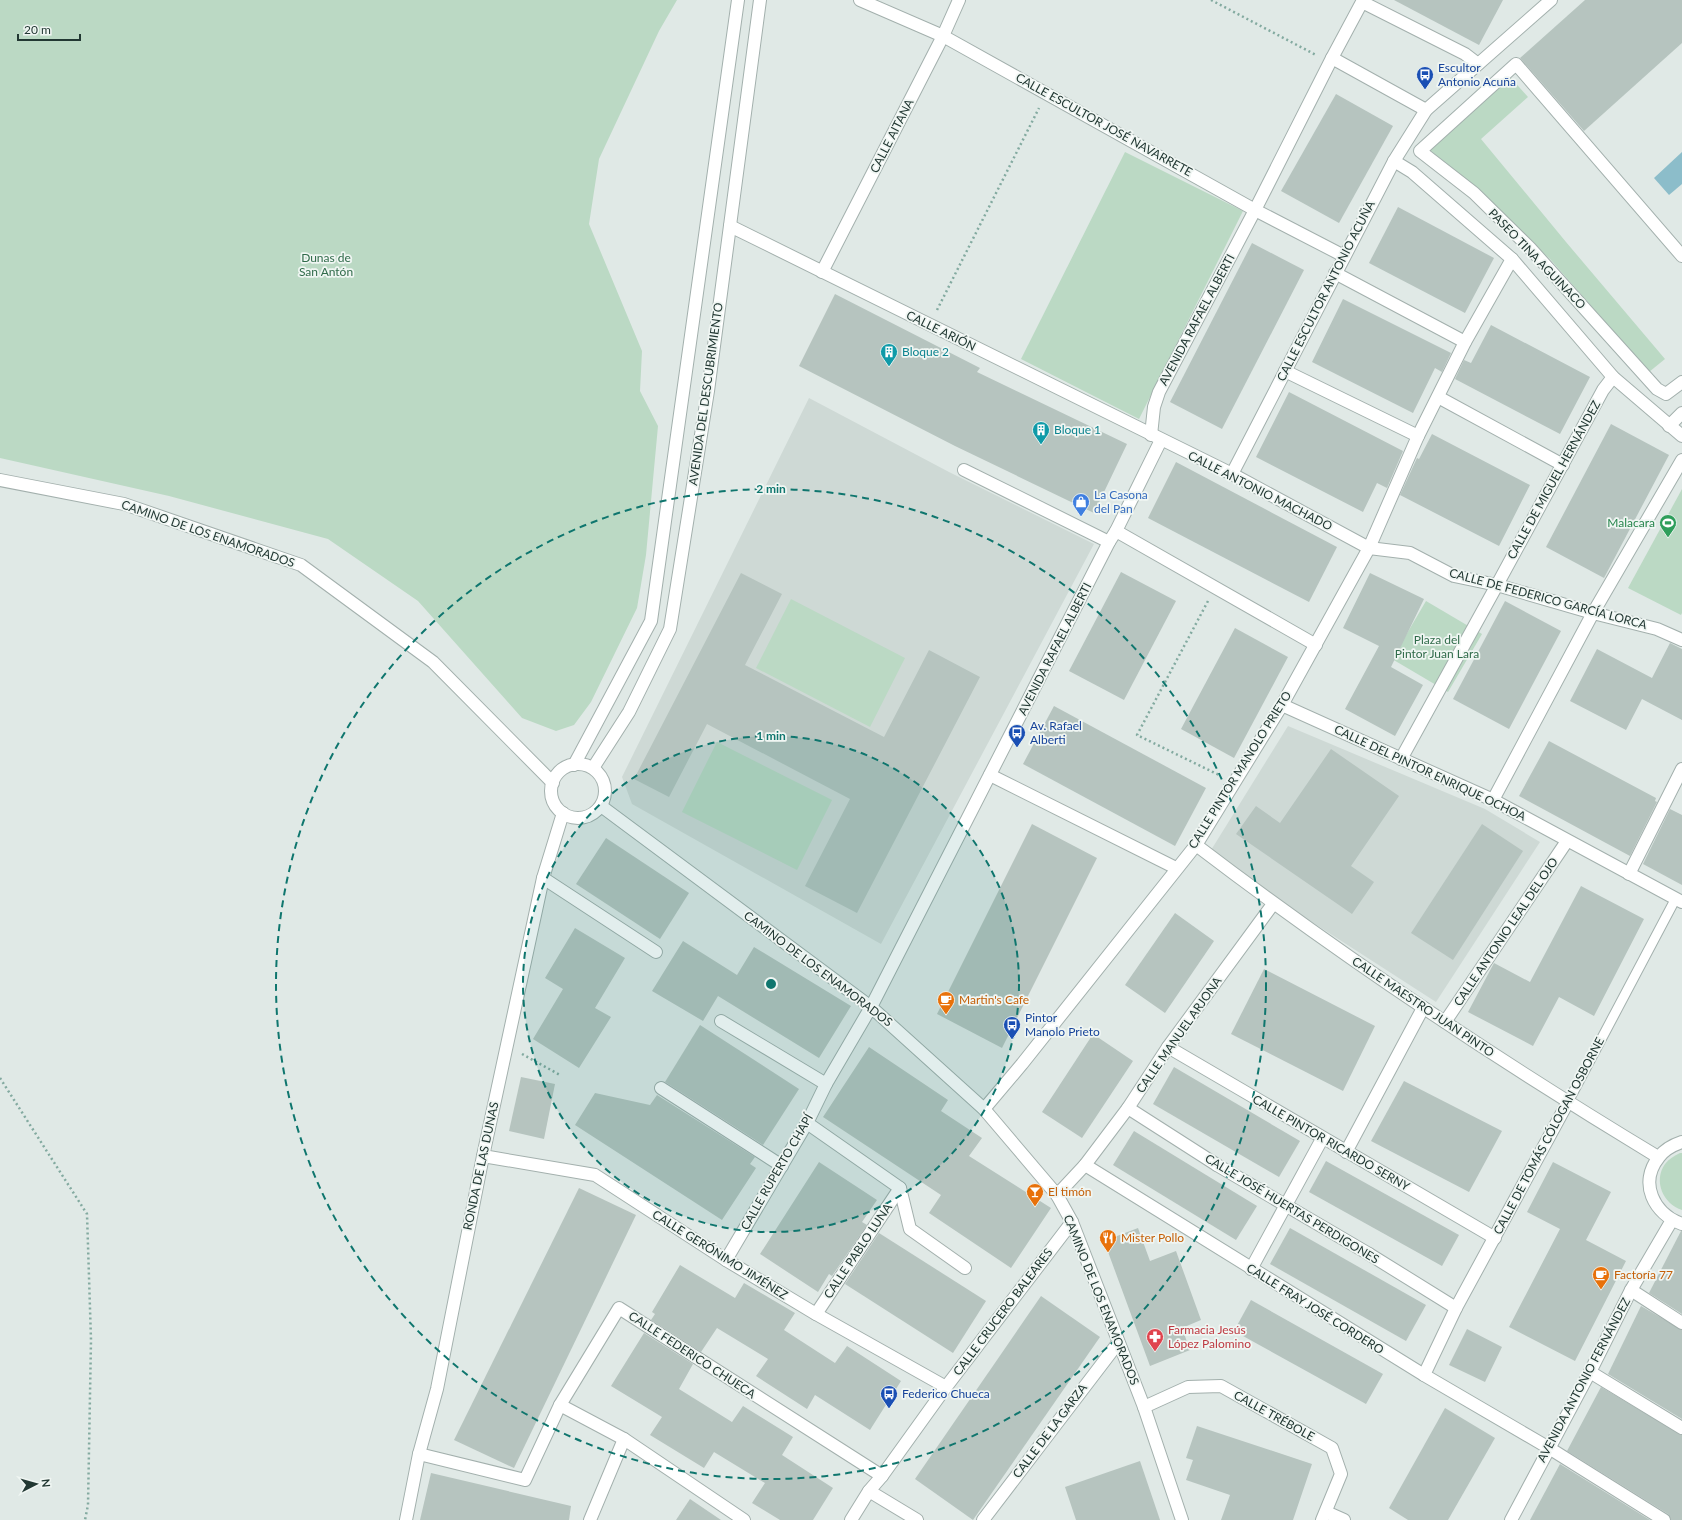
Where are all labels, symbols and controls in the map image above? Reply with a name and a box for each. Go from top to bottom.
scale bar [18,16,80,42]
text: 20 m [24,22,51,37]
place label: Escultor Antonio Acuña [1438,60,1516,89]
bus stop icon: Escultor Antonio Acuña [1415,65,1435,90]
street label: CALLE ESCULTOR JOSÉ NAVARRETE [1013,70,1195,180]
street label: CALLE AITANA [866,95,917,175]
street label: CALLE ESCULTOR ANTONIO ACUÑA [1273,197,1378,384]
street label: PASEO TINA AGUINACO [1486,205,1589,312]
park label: Dunas de San Antón [299,250,353,279]
street label: AVENIDA RAFAEL ALBERTI [1156,251,1238,388]
street label: AVENIDA DEL DESCUBRIMIENTO [685,301,726,486]
street label: CALLE ARIÓN [904,307,979,354]
building icon: Bloque 2 [879,342,899,367]
place label: Bloque 2 [902,344,949,359]
street label: CALLE DE MIGUEL HERNÁNDEZ [1504,398,1603,562]
building icon: Bloque 1 [1031,420,1051,445]
place label: Bloque 1 [1054,422,1101,437]
street label: CALLE ANTONIO MACHADO [1186,448,1335,534]
text: 2 min [756,481,786,496]
place label: La Casona del Pan [1094,487,1148,516]
shop icon: La Casona del Pan [1071,492,1091,517]
street label: CAMINO DE LOS ENAMORADOS [119,497,297,570]
sports icon: Malacara [1658,513,1678,538]
place label: Malacara [1607,515,1655,530]
street label: CALLE DE FEDERICO GARCÍA LORCA [1448,565,1650,632]
street label: AVENIDA RAFAEL ALBERTI [1015,580,1095,718]
park label: Plaza del Pintor Juan Lara [1395,632,1479,661]
street label: CALLE PINTOR MANOLO PRIETO [1185,688,1295,851]
place label: Av. Rafael Alberti [1030,718,1082,747]
street label: CALLE DEL PINTOR ENRIQUE OCHOA [1332,721,1529,824]
bus stop icon: Av. Rafael Alberti [1007,723,1027,748]
text: 1 min [756,728,786,743]
street label: CALLE ANTONIO LEAL DEL OJO [1450,854,1561,1009]
street label: CAMINO DE LOS ENAMORADOS [741,908,896,1029]
street label: CALLE MAESTRO JUAN PINTO [1349,953,1497,1060]
street label: CALLE MANUEL ARJONA [1133,973,1225,1096]
centre of rings [764,977,778,991]
cafe icon: Martin's Cafe [936,990,956,1015]
place label: Martin's Cafe [959,992,1029,1007]
place label: Pintor Manolo Prieto [1025,1010,1100,1039]
bus stop icon: Pintor Manolo Prieto [1002,1015,1022,1040]
street label: CALLE DE TOMÁS CÓLOGAN OSBORNE [1490,1034,1607,1237]
street label: CALLE PINTOR RICARDO SERNY [1250,1091,1413,1194]
street label: RONDA DE LAS DUNAS [460,1100,501,1231]
street label: CALLE RUPERTO CHAPÍ [737,1111,816,1232]
street label: CALLE JOSÉ HUERTAS PERDIGONES [1202,1151,1382,1267]
bar icon: El timón [1025,1182,1045,1207]
place label: El timón [1048,1184,1092,1199]
street label: CALLE PABLO LUNA [820,1200,895,1301]
street label: CALLE GERÓNIMO JIMÉNEZ [650,1207,791,1303]
street label: CAMINO DE LOS ENAMORADOS [1060,1212,1143,1387]
restaurant icon: Mister Pollo [1098,1228,1118,1253]
place label: Mister Pollo [1121,1230,1184,1245]
street label: CALLE CRUCERO BALEARES [950,1245,1055,1378]
street label: CALLE FRAY JOSÉ CORDERO [1244,1260,1387,1357]
cafe icon: Factoría 77 [1591,1265,1611,1290]
place label: Factoría 77 [1614,1267,1673,1282]
street label: AVENIDA ANTONIO FERNÁNDEZ [1534,1295,1633,1465]
street label: CALLE FEDERICO CHUECA [626,1308,759,1402]
place label: Farmacia Jesús López Palomino [1168,1322,1251,1351]
pharmacy icon: Farmacia Jesús López Palomino [1145,1327,1165,1352]
street label: CALLE DE LA GARZA [1009,1380,1090,1481]
bus stop icon: Federico Chueca [879,1384,899,1409]
place label: Federico Chueca [902,1386,990,1401]
street label: CALLE TRÉBOLE [1231,1387,1317,1444]
north arrow [16,1464,56,1504]
text: N [40,1478,53,1488]

